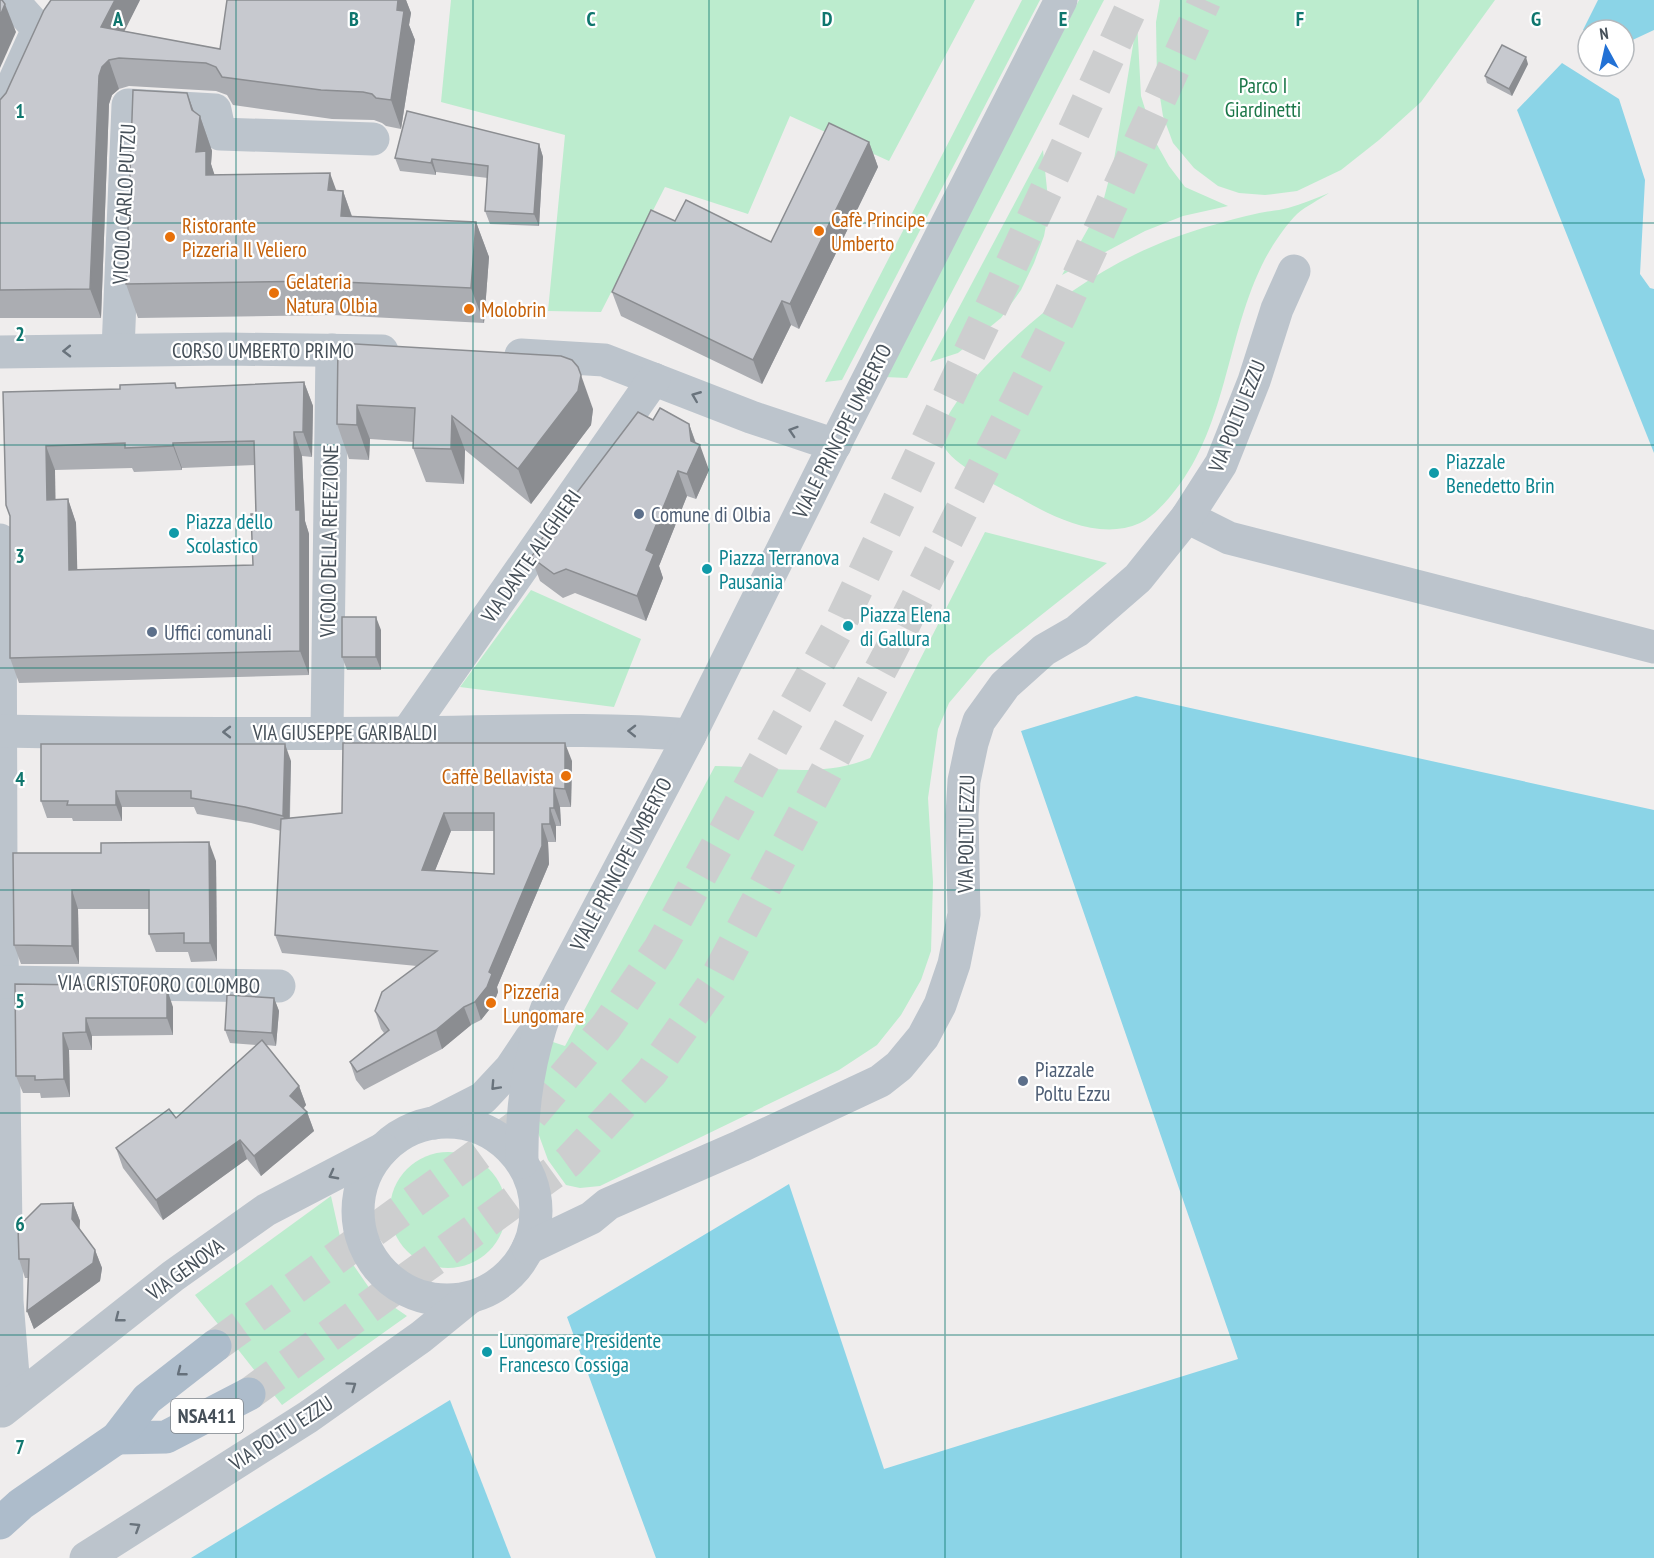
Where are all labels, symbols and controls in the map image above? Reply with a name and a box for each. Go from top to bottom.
text: A [112,6,124,32]
text: B [349,6,359,32]
text: C [586,6,596,32]
text: D [822,6,833,32]
text: E [1059,6,1067,32]
text: F [1296,6,1304,32]
text: G [1531,6,1541,32]
north arrow [1576,18,1636,78]
text: N [1598,23,1610,44]
park label: Parco I Giardinetti [1225,72,1301,123]
text: 1 [15,98,25,124]
street label: VICOLO CARLO PUTZU [106,123,142,286]
place label: Cafè Principe Umberto [831,206,925,257]
place label: Ristorante Pizzeria Il Veliero [182,212,307,263]
marker: Cafè Principe Umberto [812,224,826,238]
marker: Ristorante Pizzeria Il Veliero [163,230,177,244]
place label: Gelateria Natura Olbia [286,268,378,319]
marker: Gelateria Natura Olbia [267,286,281,300]
place label: Molobrin [481,296,546,323]
marker: Molobrin [462,302,476,316]
text: 2 [15,321,25,347]
street label: CORSO UMBERTO PRIMO [172,337,354,364]
street label: VIALE PRINCIPE UMBERTO [786,339,898,524]
one-way arrow [63,345,72,357]
street label: VIA POLTU EZZU [1202,356,1272,477]
one-way arrow [691,391,702,403]
one-way arrow [788,426,799,439]
street label: VICOLO DELLA REFEZIONE [314,444,344,639]
place label: Piazzale Benedetto Brin [1446,448,1555,499]
marker: Piazzale Benedetto Brin [1427,466,1441,480]
street label: VIA DANTE ALIGHIERI [475,484,587,629]
place label: Comune di Olbia [651,501,771,528]
marker: Comune di Olbia [632,507,646,521]
place label: Piazza dello Scolastico [186,508,273,559]
marker: Piazza dello Scolastico [167,526,181,540]
text: 3 [15,543,25,569]
place label: Piazza Terranova Pausania [719,544,839,595]
marker: Piazza Terranova Pausania [700,562,714,576]
place label: Piazza Elena di Gallura [860,601,951,652]
place label: Uffici comunali [164,619,272,646]
marker: Piazza Elena di Gallura [841,619,855,633]
marker: Uffici comunali [145,625,159,639]
street label: VIA GIUSEPPE GARIBALDI [252,719,437,746]
one-way arrow [628,725,637,737]
one-way arrow [223,726,232,738]
place label: Caffè Bellavista [442,763,554,790]
text: 4 [15,766,25,792]
marker: Caffè Bellavista [559,769,573,783]
street label: VIALE PRINCIPE UMBERTO [563,773,678,956]
street label: VIA POLTU EZZU [951,775,981,894]
street label: VIA CRISTOFORO COLOMBO [57,969,260,999]
place label: Pizzeria Lungomare [503,978,584,1029]
text: 5 [15,988,25,1014]
marker: Pizzeria Lungomare [484,996,498,1010]
place label: Piazzale Poltu Ezzu [1035,1056,1110,1107]
marker: Piazzale Poltu Ezzu [1016,1074,1030,1088]
one-way arrow [491,1078,502,1089]
one-way arrow [329,1168,339,1179]
text: 6 [15,1211,25,1237]
street label: VIA GENOVA [140,1232,229,1307]
one-way arrow [115,1311,126,1322]
place label: Lungomare Presidente Francesco Cossiga [499,1327,661,1378]
marker: Lungomare Presidente Francesco Cossiga [480,1345,494,1359]
one-way arrow [177,1365,188,1376]
one-way arrow [345,1382,356,1393]
street label: VIA POLTU EZZU [223,1389,338,1477]
road number: NSA411 [171,1399,243,1433]
text: 7 [15,1434,25,1460]
one-way arrow [130,1522,140,1534]

